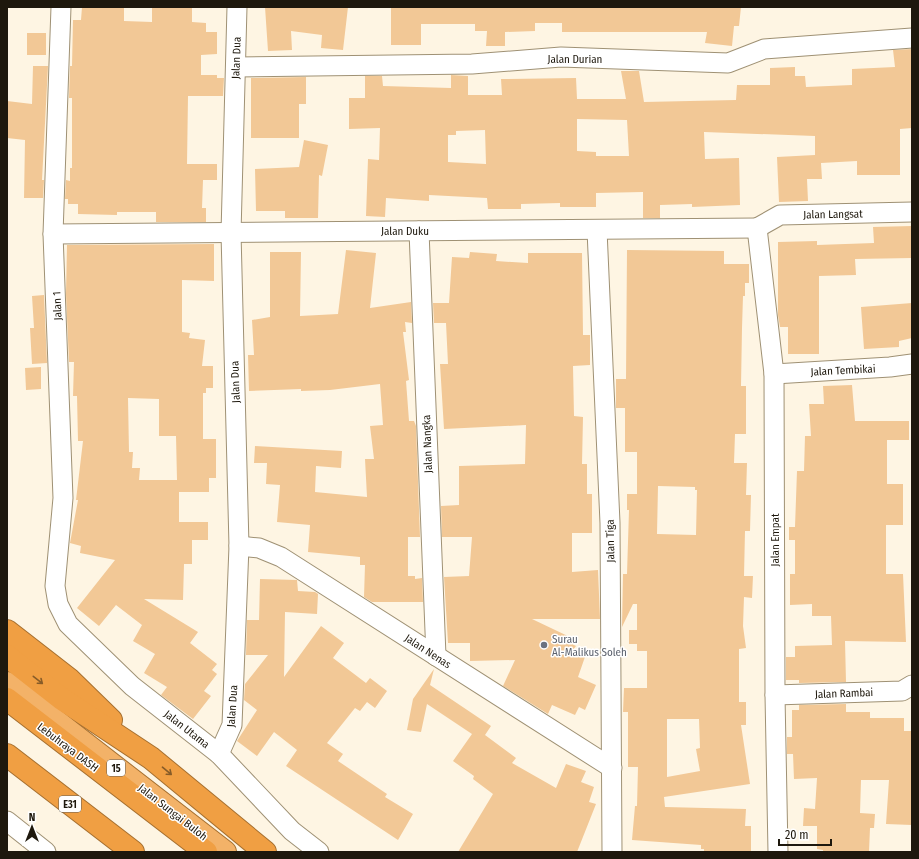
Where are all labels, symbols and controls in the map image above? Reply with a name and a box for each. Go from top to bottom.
street label: Jalan Dua [229,37,244,79]
street label: Jalan Durian [548,53,602,66]
street label: Jalan Langsat [803,207,863,222]
street label: Jalan Duku [381,225,429,238]
street label: Jalan 1 [50,291,65,321]
street label: Jalan Dua [228,361,243,403]
street label: Jalan Tembikai [810,362,876,379]
street label: Jalan Nangka [420,415,435,473]
street label: Jalan Empat [769,513,782,567]
street label: Jalan Tiga [604,519,617,563]
street label: Jalan Nenas [402,632,454,671]
place label: Surau Al-Malikus Soleh [552,633,627,659]
marker: Surau Al-Malikus Soleh [539,640,549,650]
one-way arrow [32,676,43,684]
street label: Jalan Dua [225,684,240,728]
street label: Jalan Rambai [815,686,874,701]
street label: Jalan Utama [161,708,212,751]
street label: Lebuhraya DASH [35,720,101,775]
road number: 15 [107,760,125,776]
one-way arrow [162,767,172,776]
street label: Jalan Sungai Buloh [136,781,210,843]
road number: E31 [59,796,81,812]
north arrow [12,807,52,847]
text: N [29,811,35,824]
scale bar [779,821,831,847]
text: 20 m [785,828,809,842]

